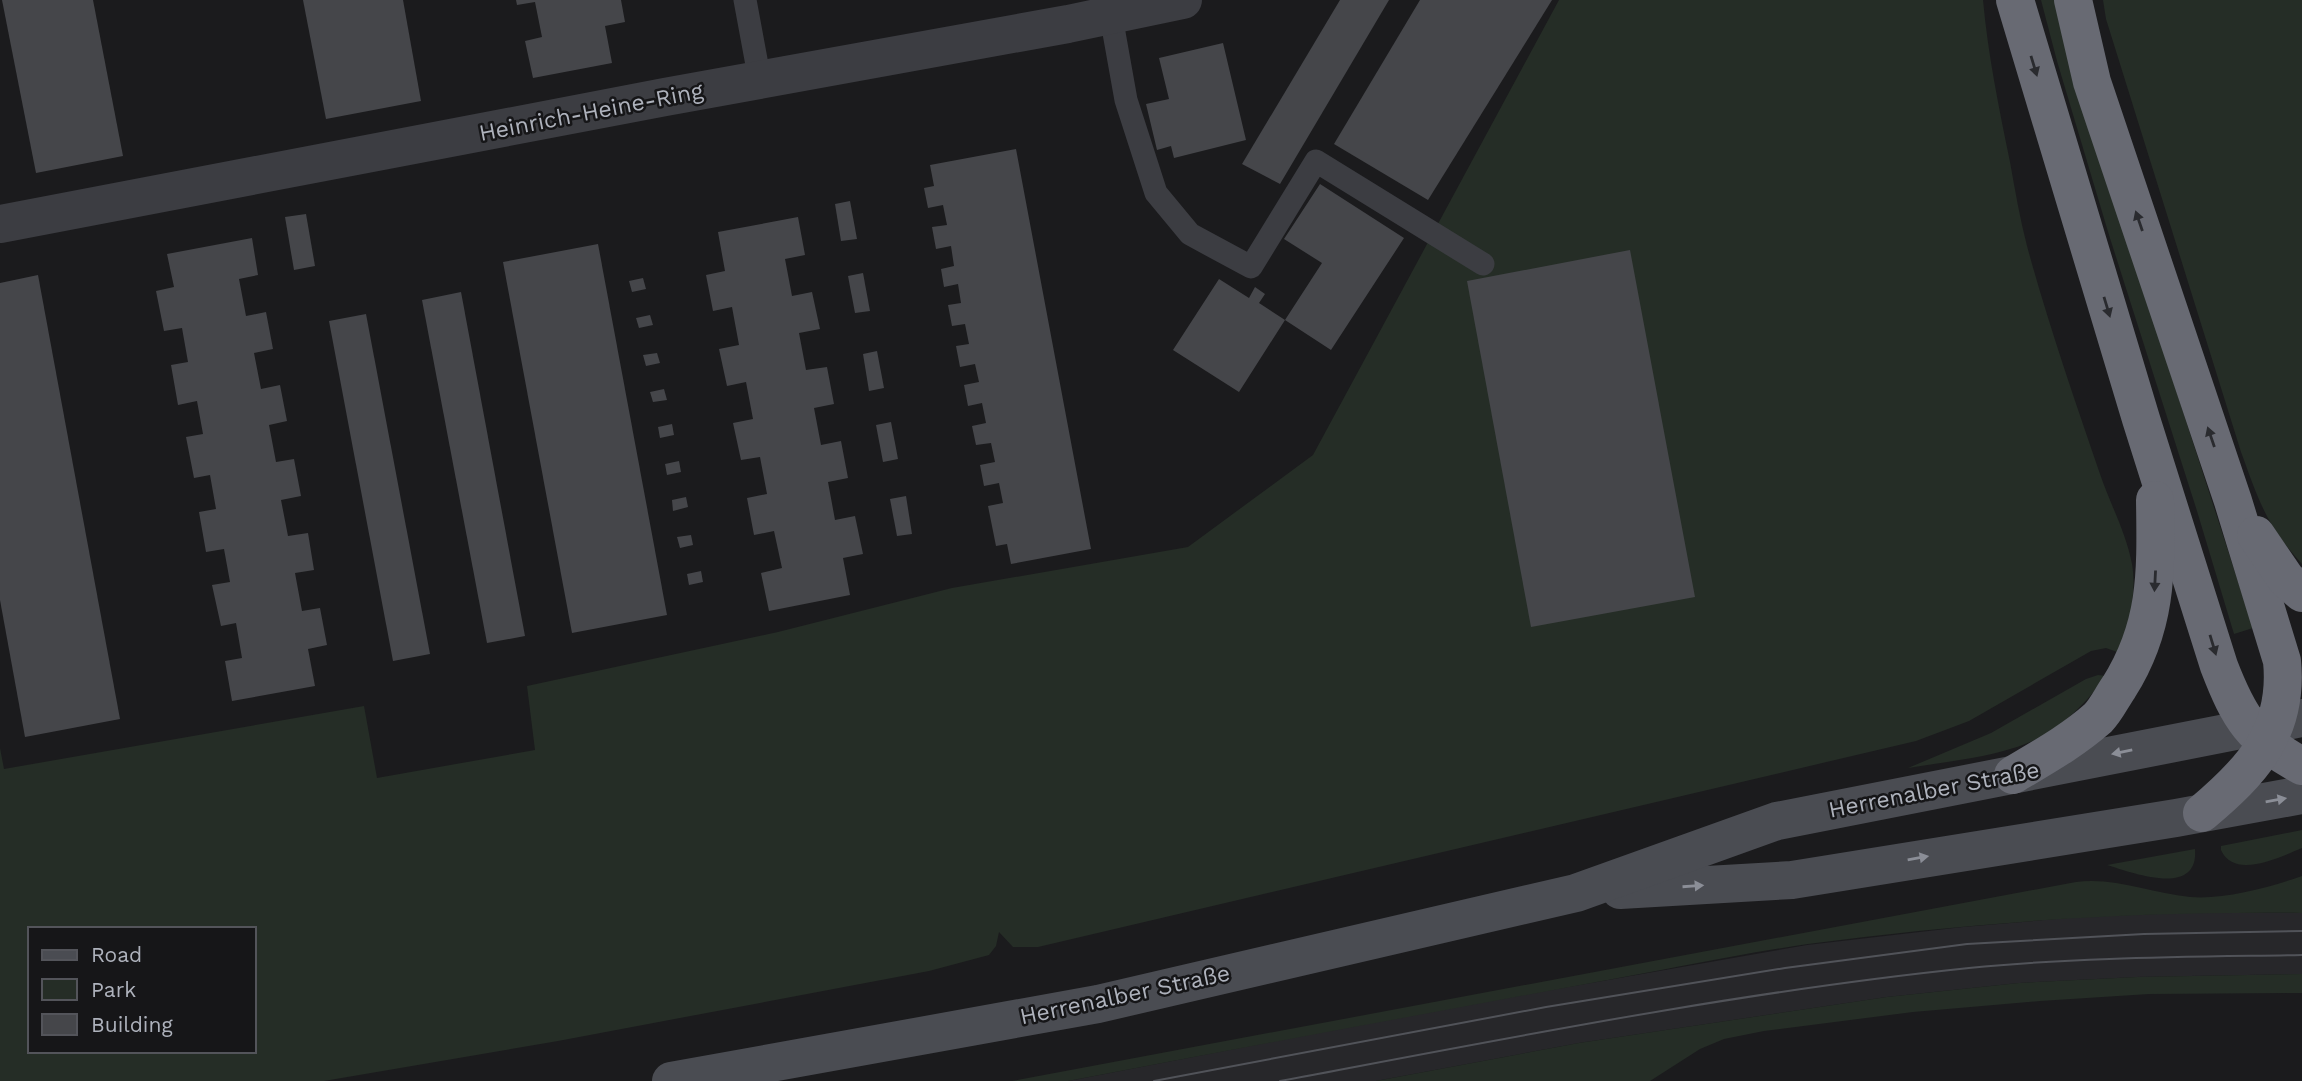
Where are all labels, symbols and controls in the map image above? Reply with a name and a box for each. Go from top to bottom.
one-way arrow [2030,55,2040,76]
street label: Heinrich-Heine-Ring [477,77,706,147]
one-way arrow [2133,210,2143,231]
one-way arrow [2102,297,2113,318]
one-way arrow [2205,426,2216,447]
one-way arrow [2149,570,2160,592]
one-way arrow [2208,635,2218,656]
one-way arrow [2111,747,2133,758]
street label: Herrenalber Straße [1826,756,2042,824]
one-way arrow [2265,794,2287,805]
one-way arrow [1907,852,1929,863]
one-way arrow [1682,880,1704,891]
legend [28,927,256,1053]
text: Road [91,942,142,967]
street label: Herrenalber Straße [1017,960,1233,1030]
text: Park [91,977,136,1002]
text: Building [91,1012,173,1037]

